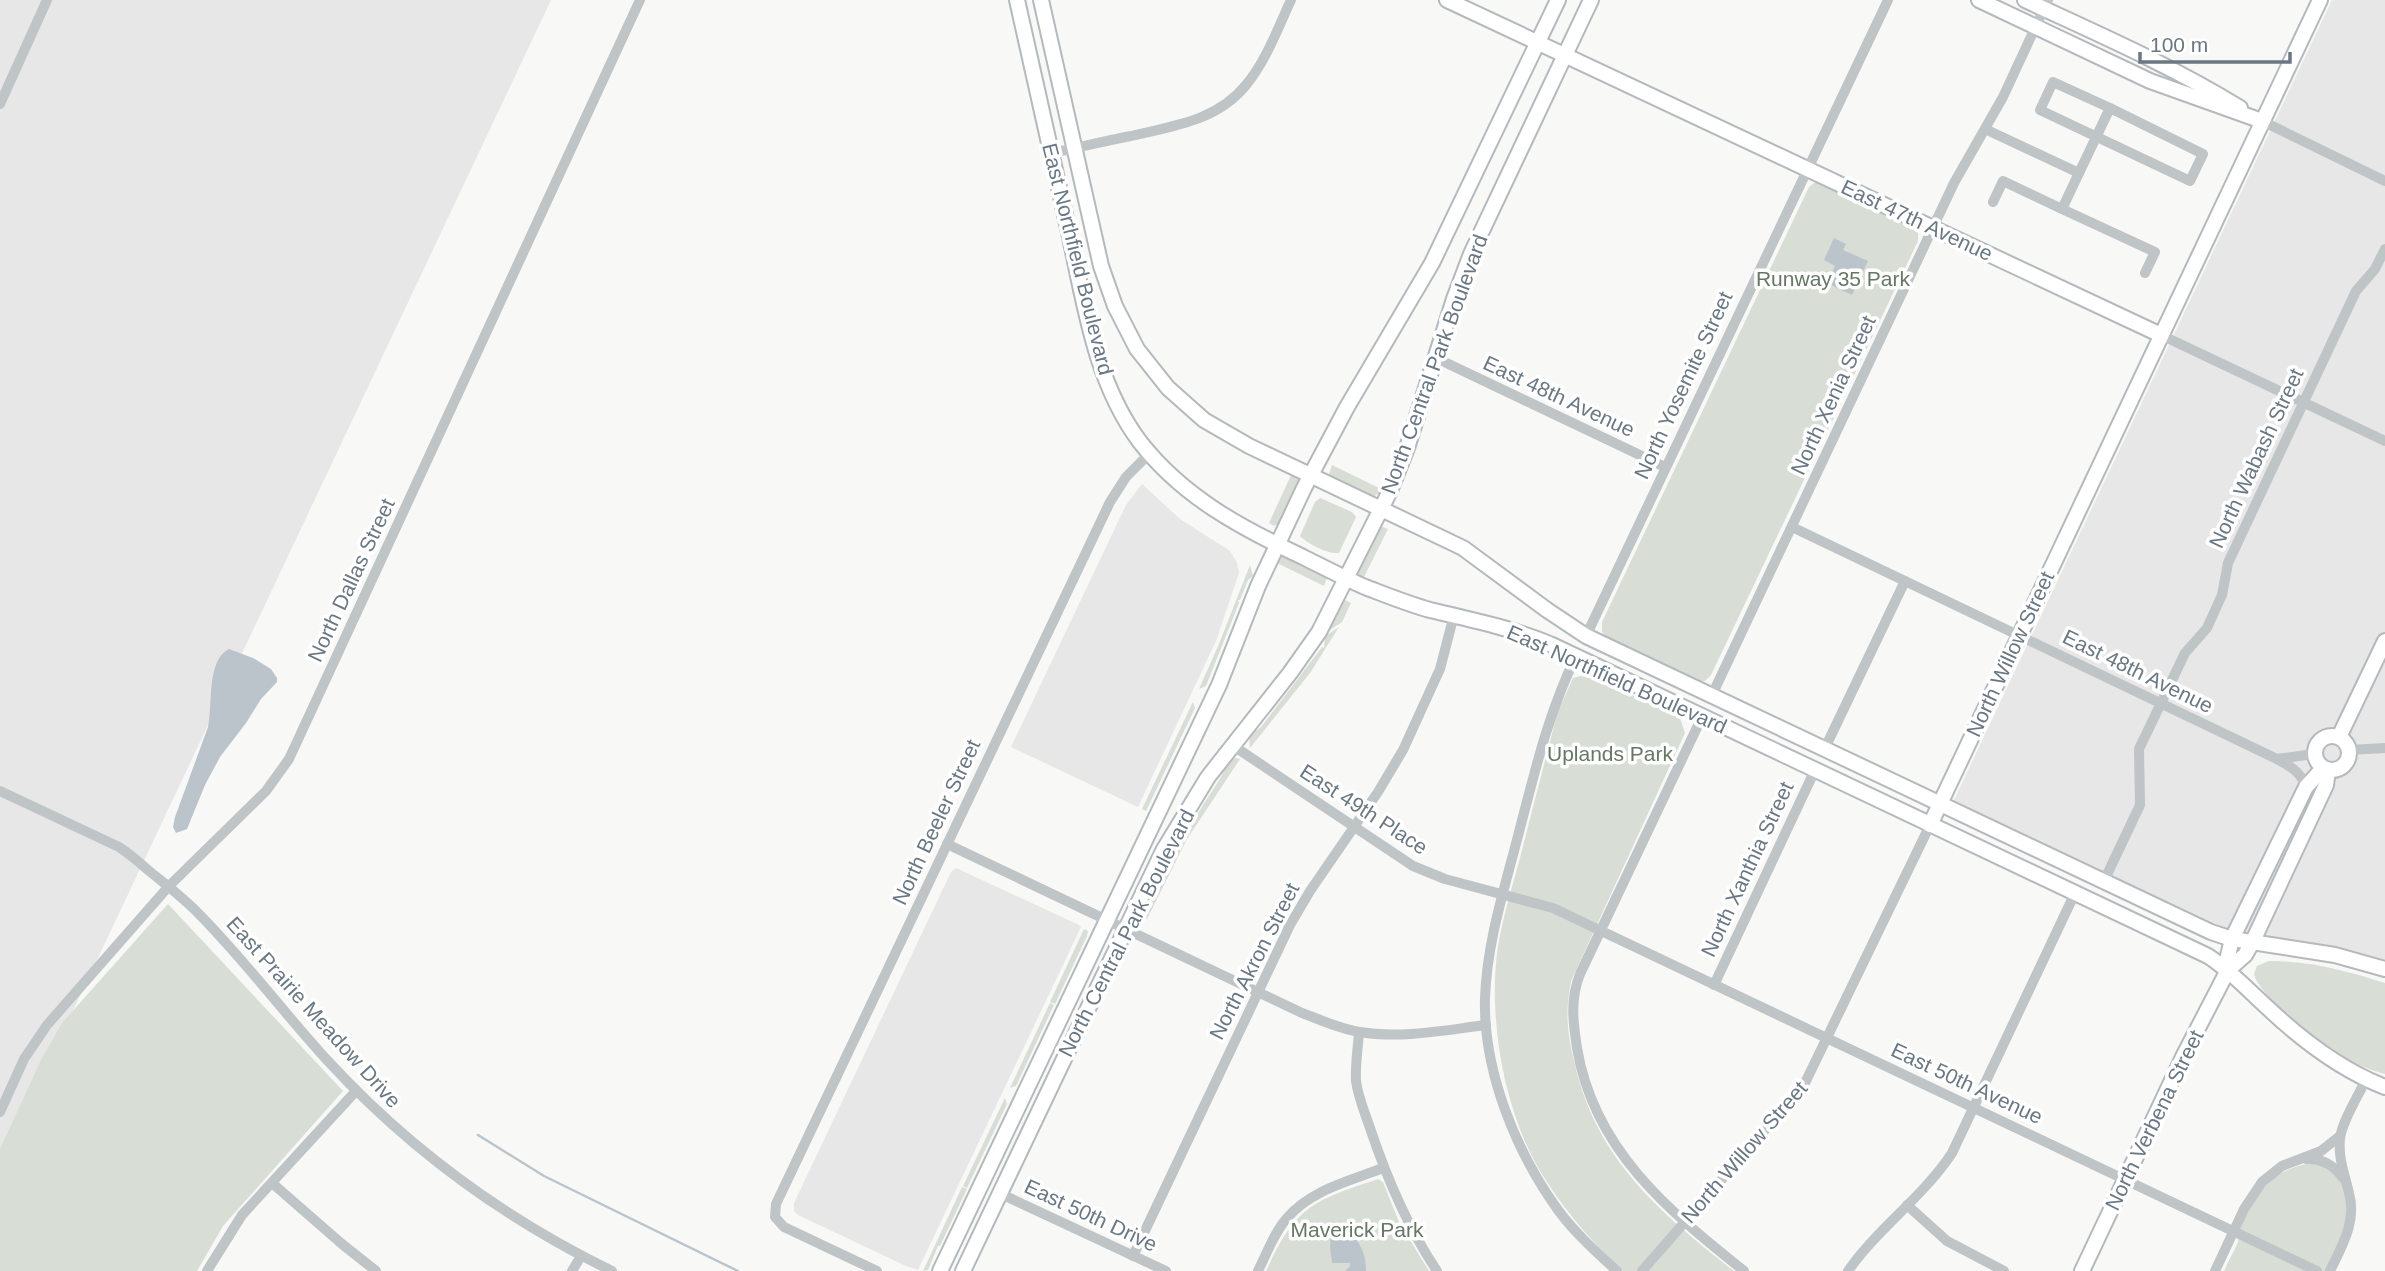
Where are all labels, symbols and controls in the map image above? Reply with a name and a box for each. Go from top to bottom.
scale bar [2140,21,2290,65]
text: 100 m [2150,33,2208,56]
street label: East Northfield Boulevard [1038,141,1118,377]
street label: East 47th Avenue [1838,175,1996,265]
street label: North Central Park Boulevard [1376,231,1492,497]
park label: Runway 35 Park [1756,267,1911,290]
street label: North Yosemite Street [1629,287,1737,482]
street label: North Xenia Street [1786,312,1880,478]
street label: East 48th Avenue [1480,351,1638,441]
street label: North Wabash Street [2204,364,2308,551]
street label: North Dallas Street [303,495,399,665]
street label: North Willow Street [1962,568,2058,740]
street label: East Northfield Boulevard [1504,620,1730,738]
street label: East 48th Avenue [2059,625,2217,717]
street label: North Beeler Street [888,736,984,908]
park label: Uplands Park [1547,742,1674,765]
street label: East 49th Place [1296,759,1432,859]
street label: North Xanthia Street [1696,778,1798,960]
street label: North Central Park Boulevard [1053,806,1199,1060]
street label: North Akron Street [1205,879,1304,1043]
street label: East Prairie Meadow Drive [222,912,406,1112]
street label: North Verbena Street [2100,1026,2208,1214]
street label: East 50th Avenue [1888,1038,2046,1128]
street label: North Willow Street [1676,1077,1812,1227]
street label: East 50th Drive [1021,1174,1161,1256]
park label: Maverick Park [1290,1218,1424,1241]

